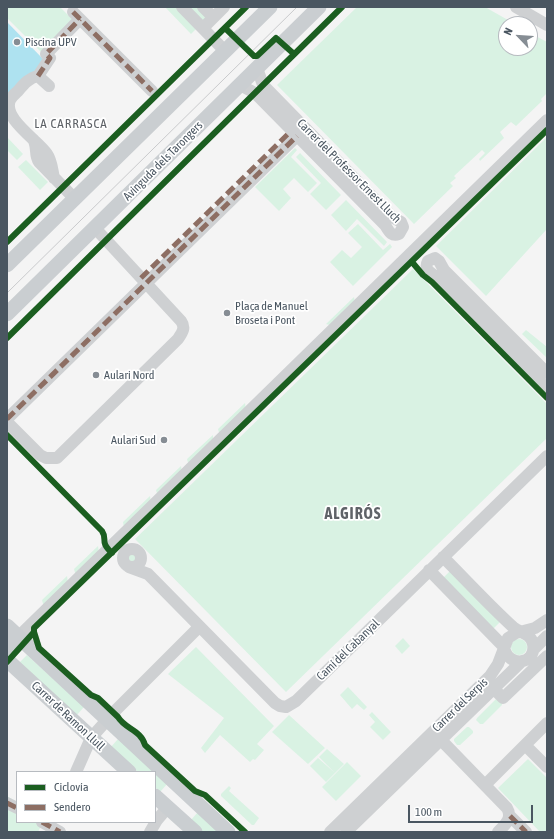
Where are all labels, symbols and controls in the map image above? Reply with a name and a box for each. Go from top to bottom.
north arrow [498,16,538,56]
text: N [501,26,515,37]
place label: Piscina UPV [25,35,77,49]
marker: Piscina UPV [12,37,22,47]
district label: LA CARRASCA [34,116,108,132]
street label: Carrer del Professor Ernest Lluch [294,116,404,226]
street label: Avinguda dels Tarongers [120,118,206,204]
place label: Plaça de Manuel Broseta i Pont [235,299,308,327]
marker: Plaça de Manuel Broseta i Pont [222,308,232,318]
place label: Aulari Nord [104,368,154,382]
marker: Aulari Nord [91,370,101,380]
place label: Aulari Sud [111,433,156,447]
marker: Aulari Sud [159,435,169,445]
district label: ALGIRÓS [324,504,382,524]
street label: Camí del Cabanyal [314,616,382,684]
street label: Carrer del Serpis [429,675,491,735]
street label: Carrer de Ramon Llull [28,678,108,754]
legend [16,771,156,823]
text: Ciclovía [54,780,88,794]
scale bar [410,797,535,823]
text: Sendero [54,800,91,814]
text: 100 m [415,805,442,819]

